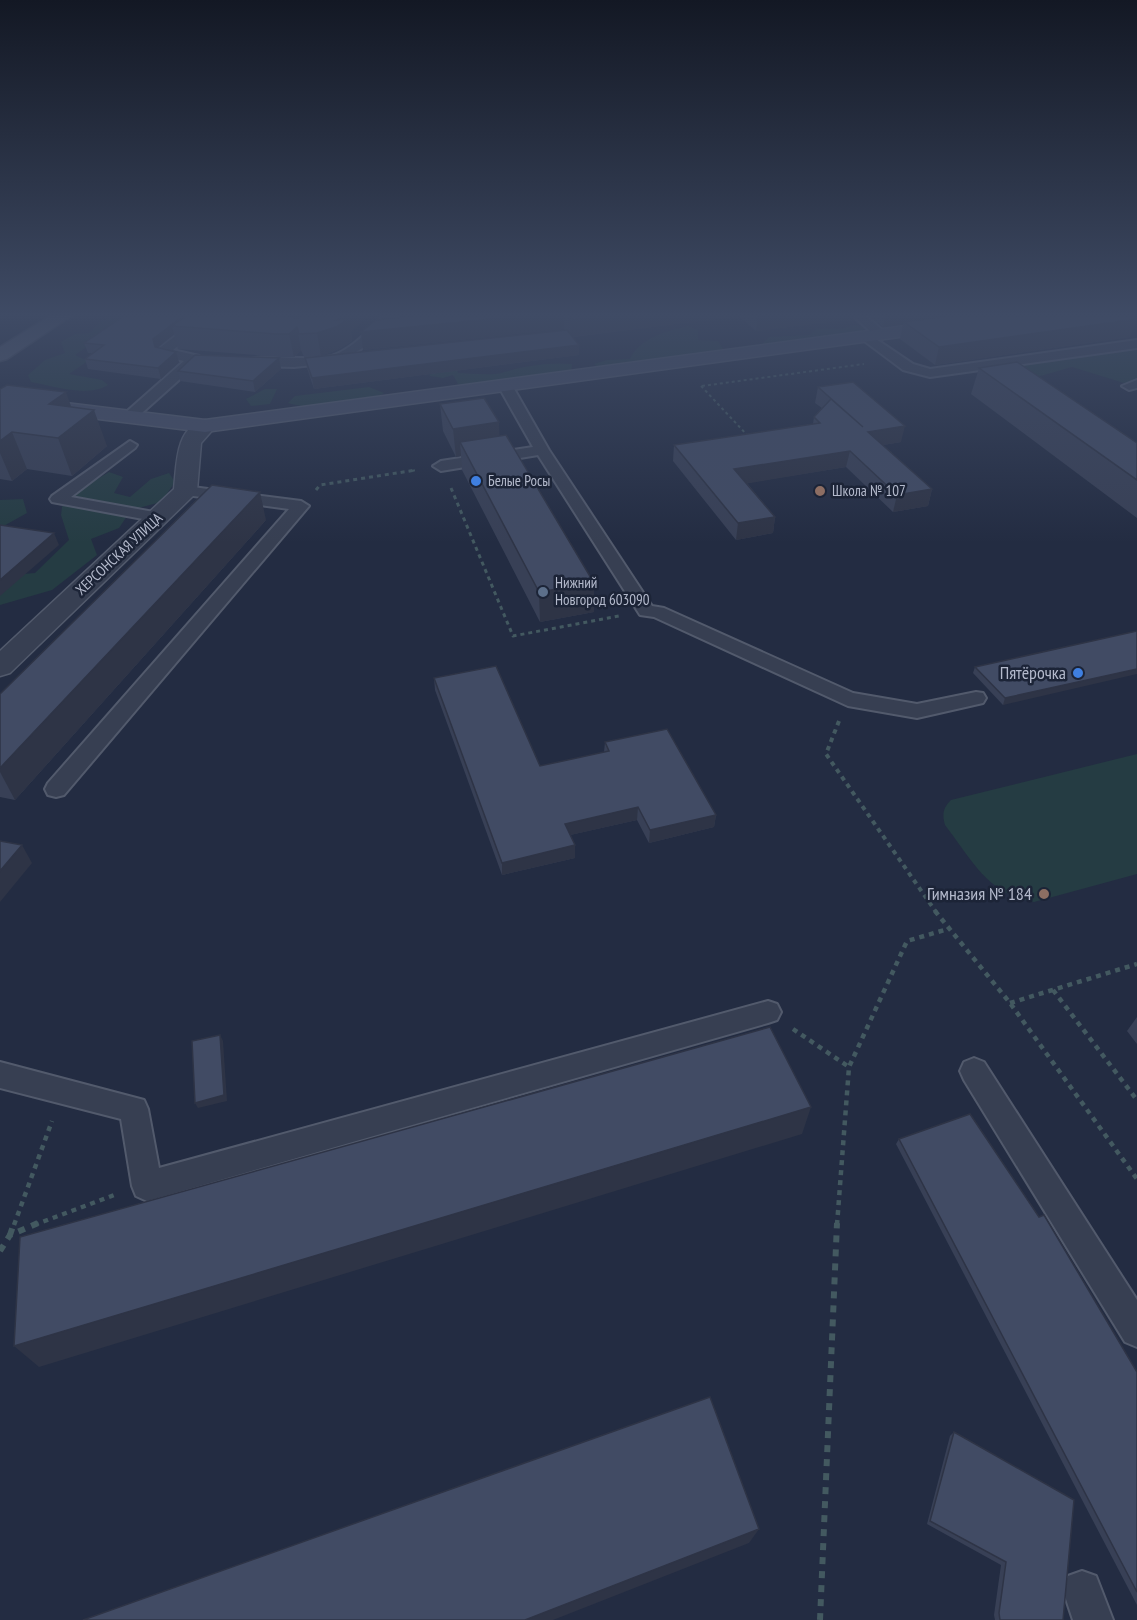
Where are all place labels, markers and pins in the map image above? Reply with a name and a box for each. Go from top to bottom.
place label: Белые Росы [488,471,550,490]
marker: Белые Росы [469,474,483,488]
place label: Школа № 107 [832,481,906,500]
marker: Школа № 107 [813,484,827,498]
place label: Нижний Новгород 603090 [555,573,650,609]
marker: Нижний Новгород 603090 [536,585,550,599]
place label: Пятёрочка [1000,661,1066,684]
marker: Пятёрочка [1071,666,1085,680]
place label: Гимназия № 184 [927,882,1032,905]
marker: Гимназия № 184 [1037,887,1051,901]

